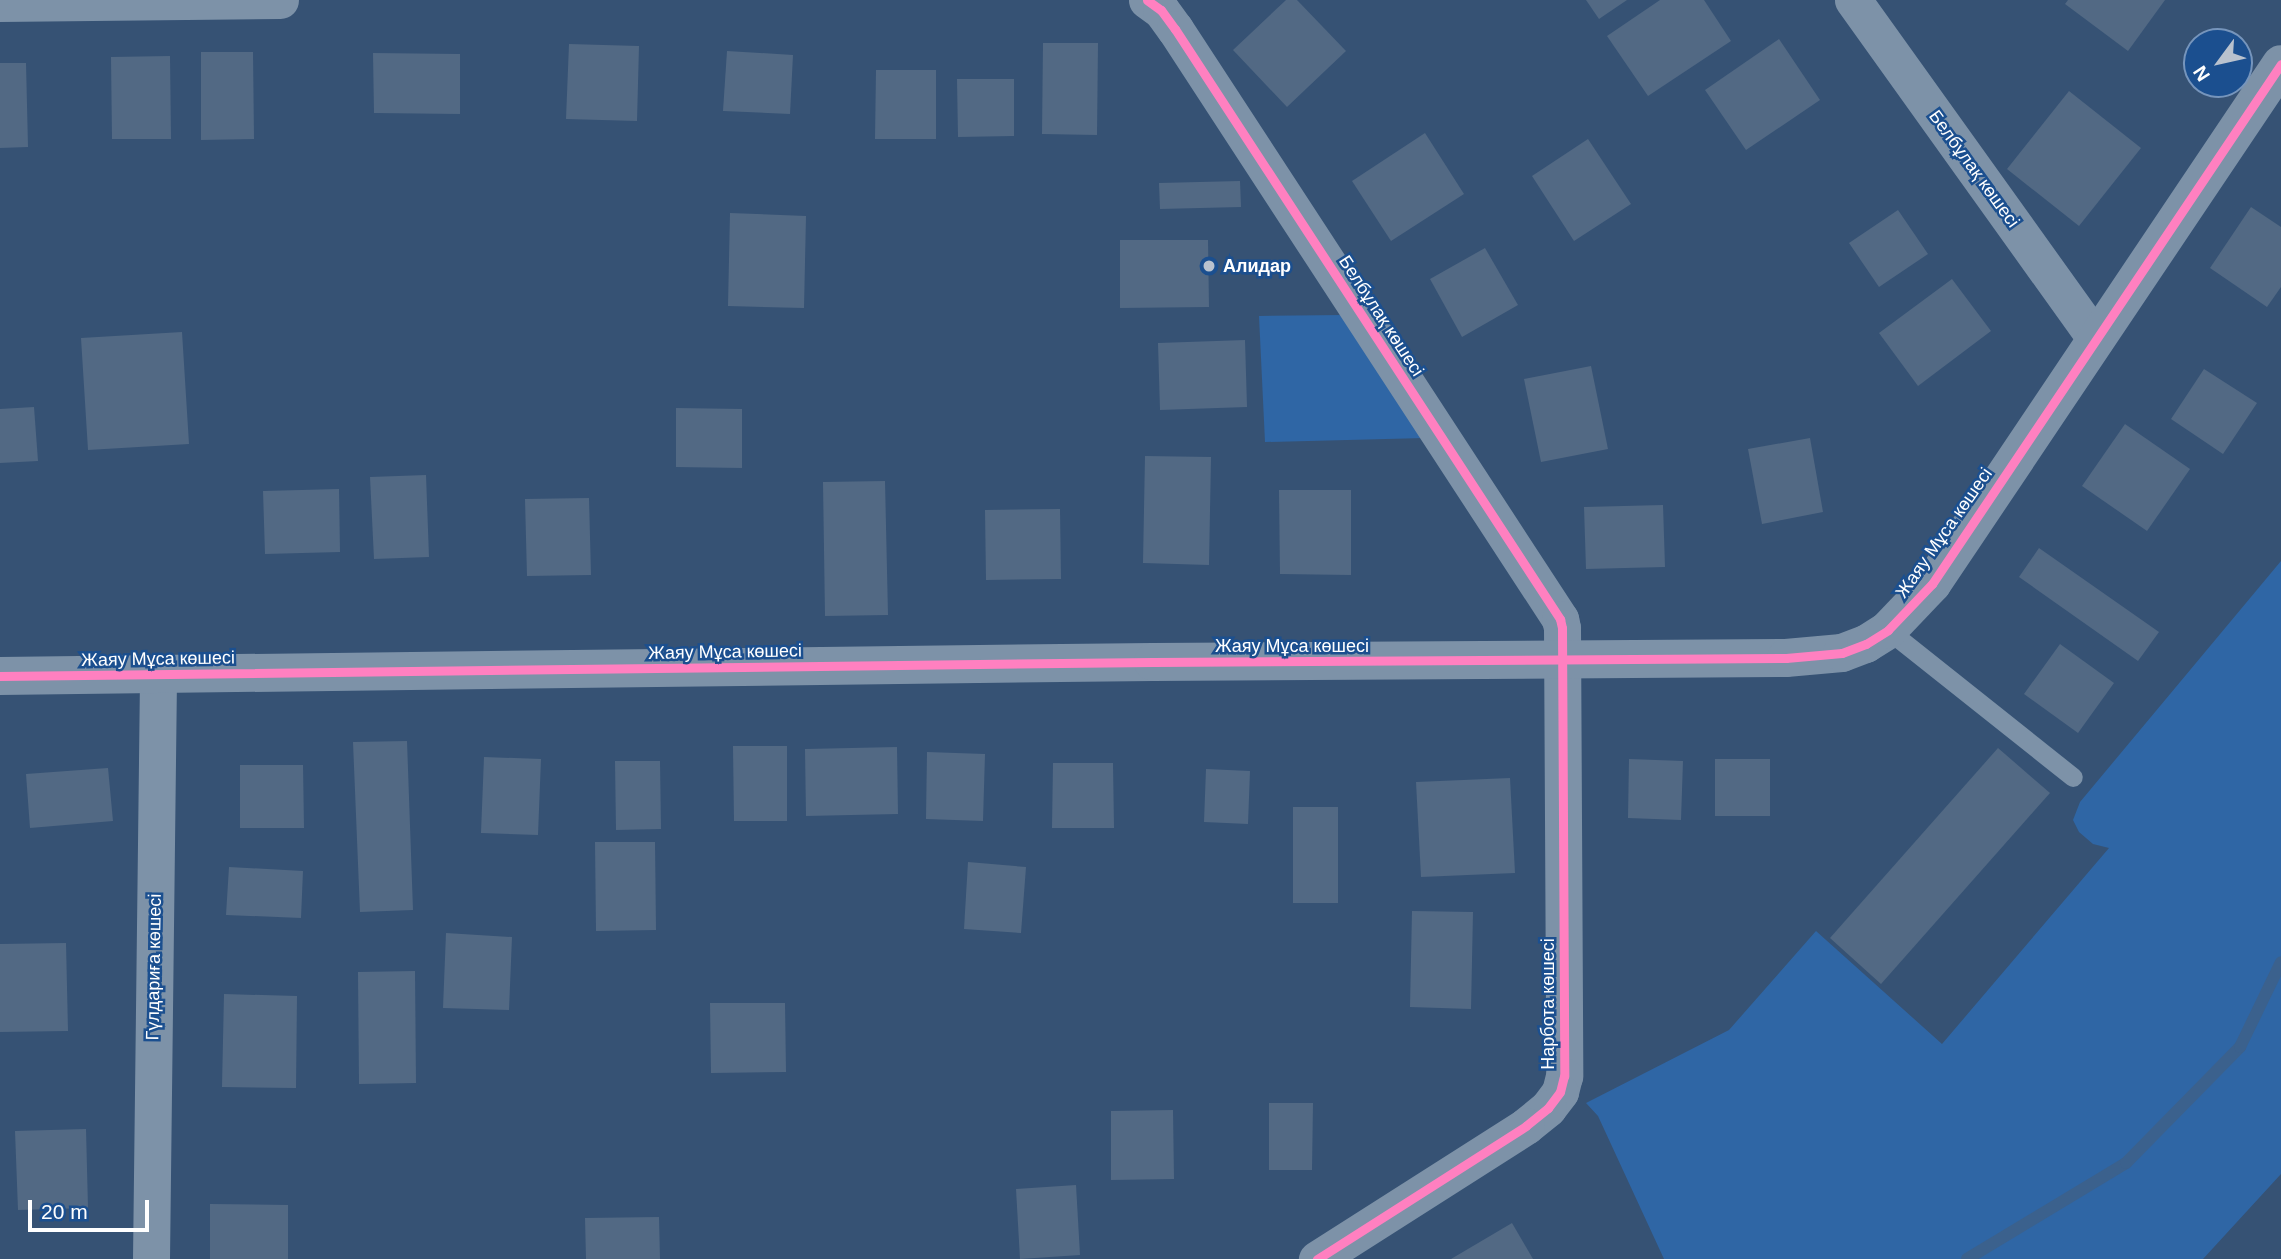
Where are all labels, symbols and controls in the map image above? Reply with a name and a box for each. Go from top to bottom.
north arrow [2183,28,2253,98]
text: N [2189,62,2214,85]
street label: Белбұлақ көшесі [1924,106,2024,232]
street label: Белбұлақ көшесі [1334,252,1428,380]
place label: Алидар [1223,255,1291,277]
marker: Алидар [1201,258,1217,274]
street label: Жаяу Мұса көшесі [1891,464,1997,602]
street label: Жаяу Мұса көшесі [1215,635,1369,657]
street label: Жаяу Мұса көшесі [648,640,802,664]
street label: Жаяу Мұса көшесі [81,647,235,671]
street label: Гүлдариға көшесі [142,893,166,1041]
street label: Нарбота көшесі [1537,938,1559,1070]
scale bar [32,1186,152,1230]
text: 20 m [41,1200,88,1223]

